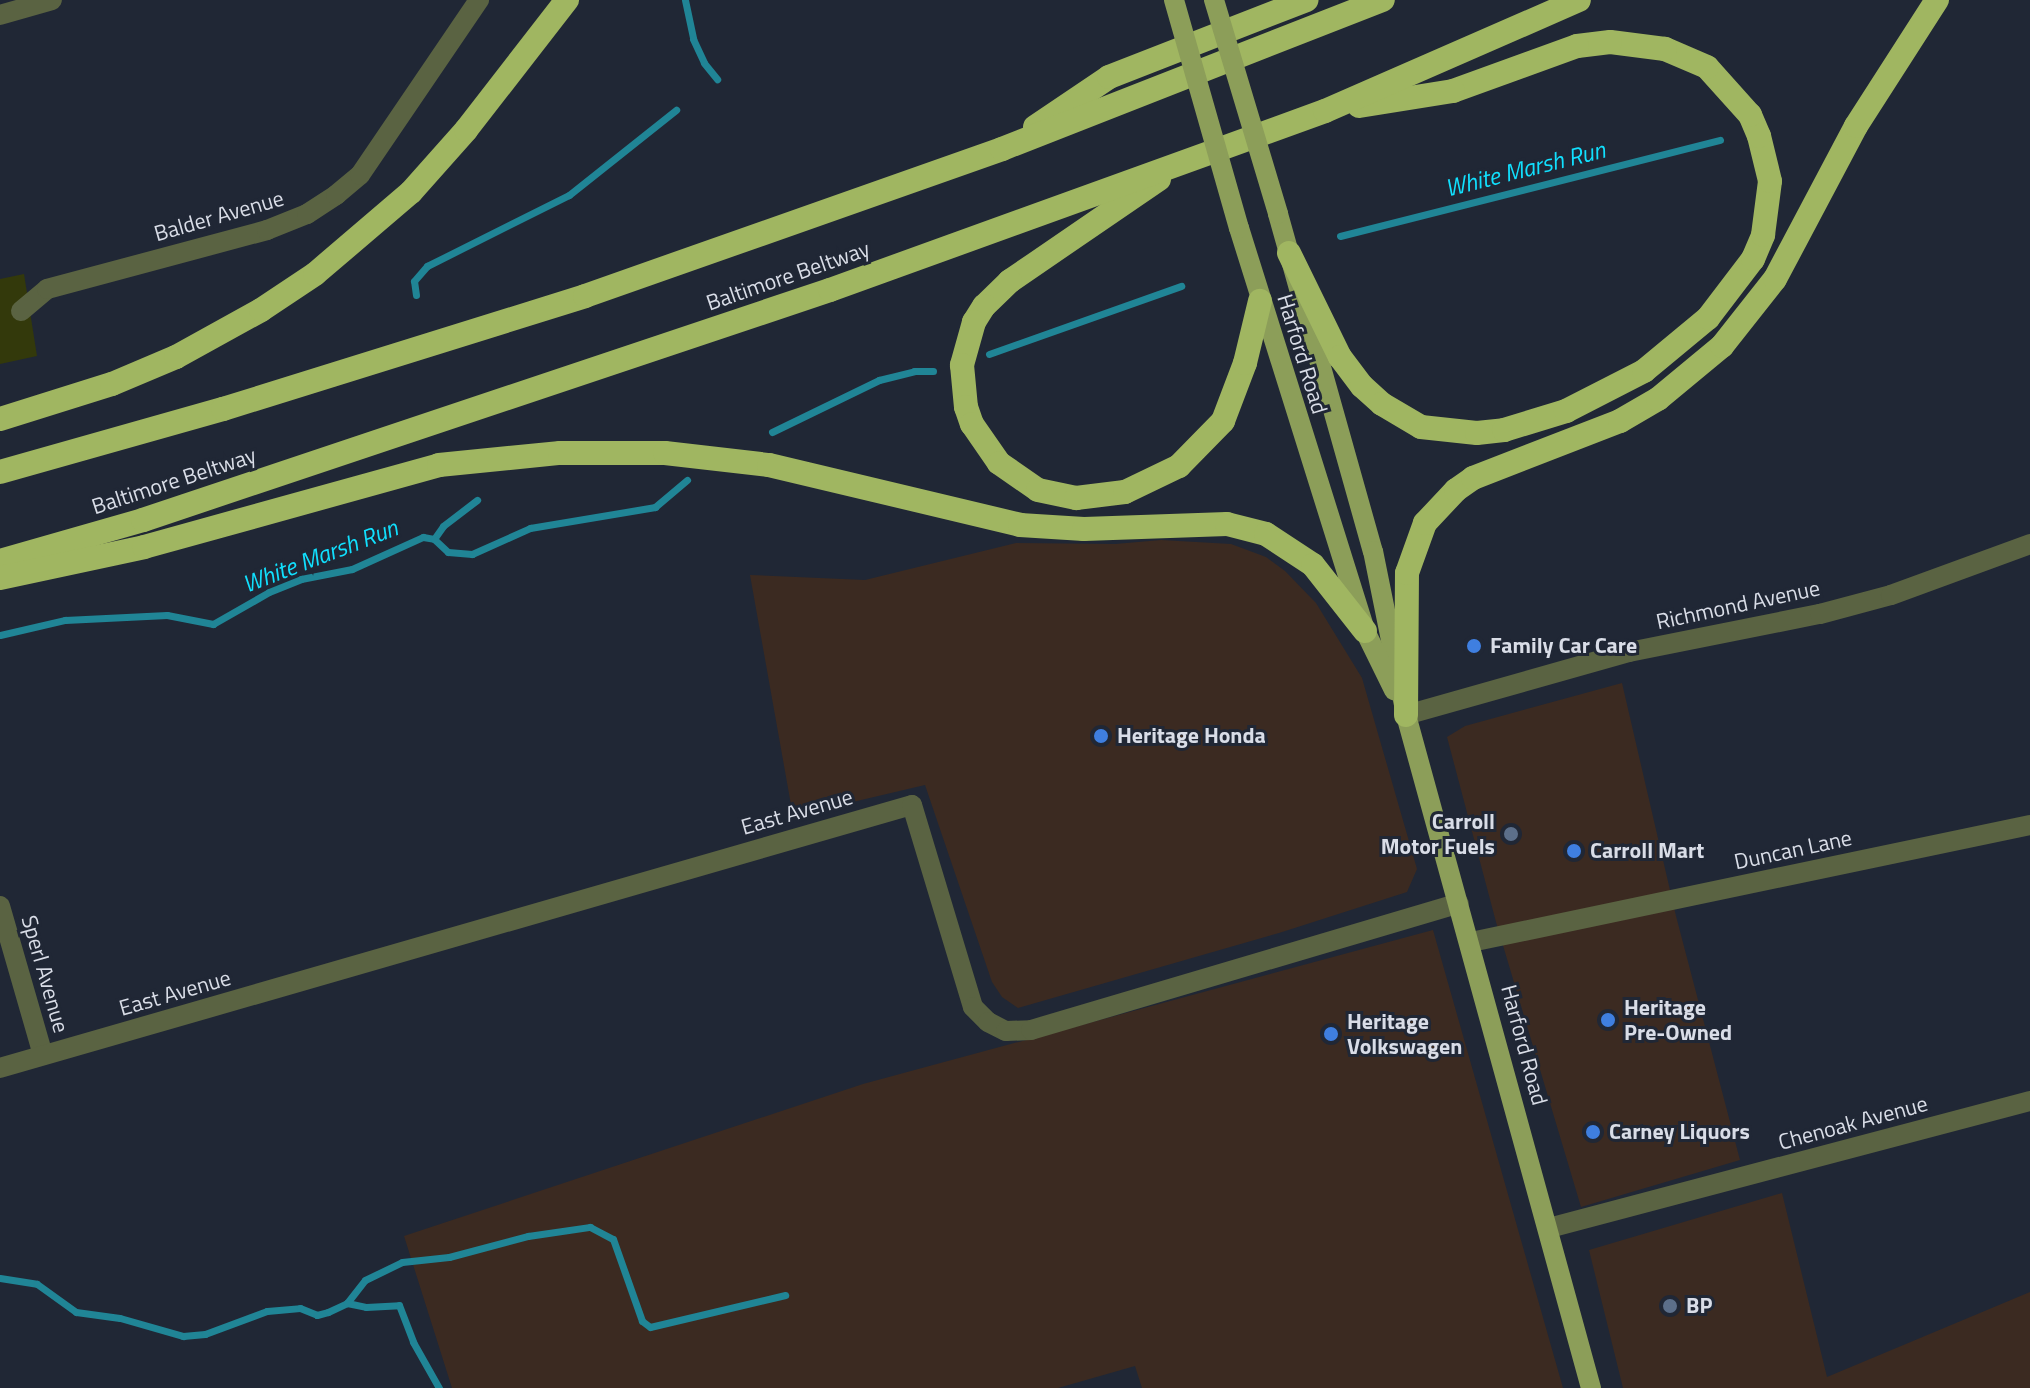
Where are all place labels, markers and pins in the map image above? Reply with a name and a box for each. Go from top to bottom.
place label: Family Car Care [1490,633,1637,659]
marker: Family Car Care [1465,637,1483,655]
place label: Heritage Honda [1117,723,1266,749]
marker: Heritage Honda [1092,727,1110,745]
place label: Carroll Motor Fuels [1381,808,1495,860]
marker: Carroll Motor Fuels [1502,825,1520,843]
place label: Carroll Mart [1590,838,1704,864]
marker: Carroll Mart [1565,842,1583,860]
place label: Heritage Pre-Owned [1624,994,1732,1046]
place label: Heritage Volkswagen [1347,1008,1462,1060]
marker: Heritage Pre-Owned [1599,1011,1617,1029]
marker: Heritage Volkswagen [1322,1025,1340,1043]
place label: Carney Liquors [1609,1119,1750,1145]
marker: Carney Liquors [1584,1123,1602,1141]
place label: BP [1686,1293,1712,1319]
marker: BP [1661,1297,1679,1315]

